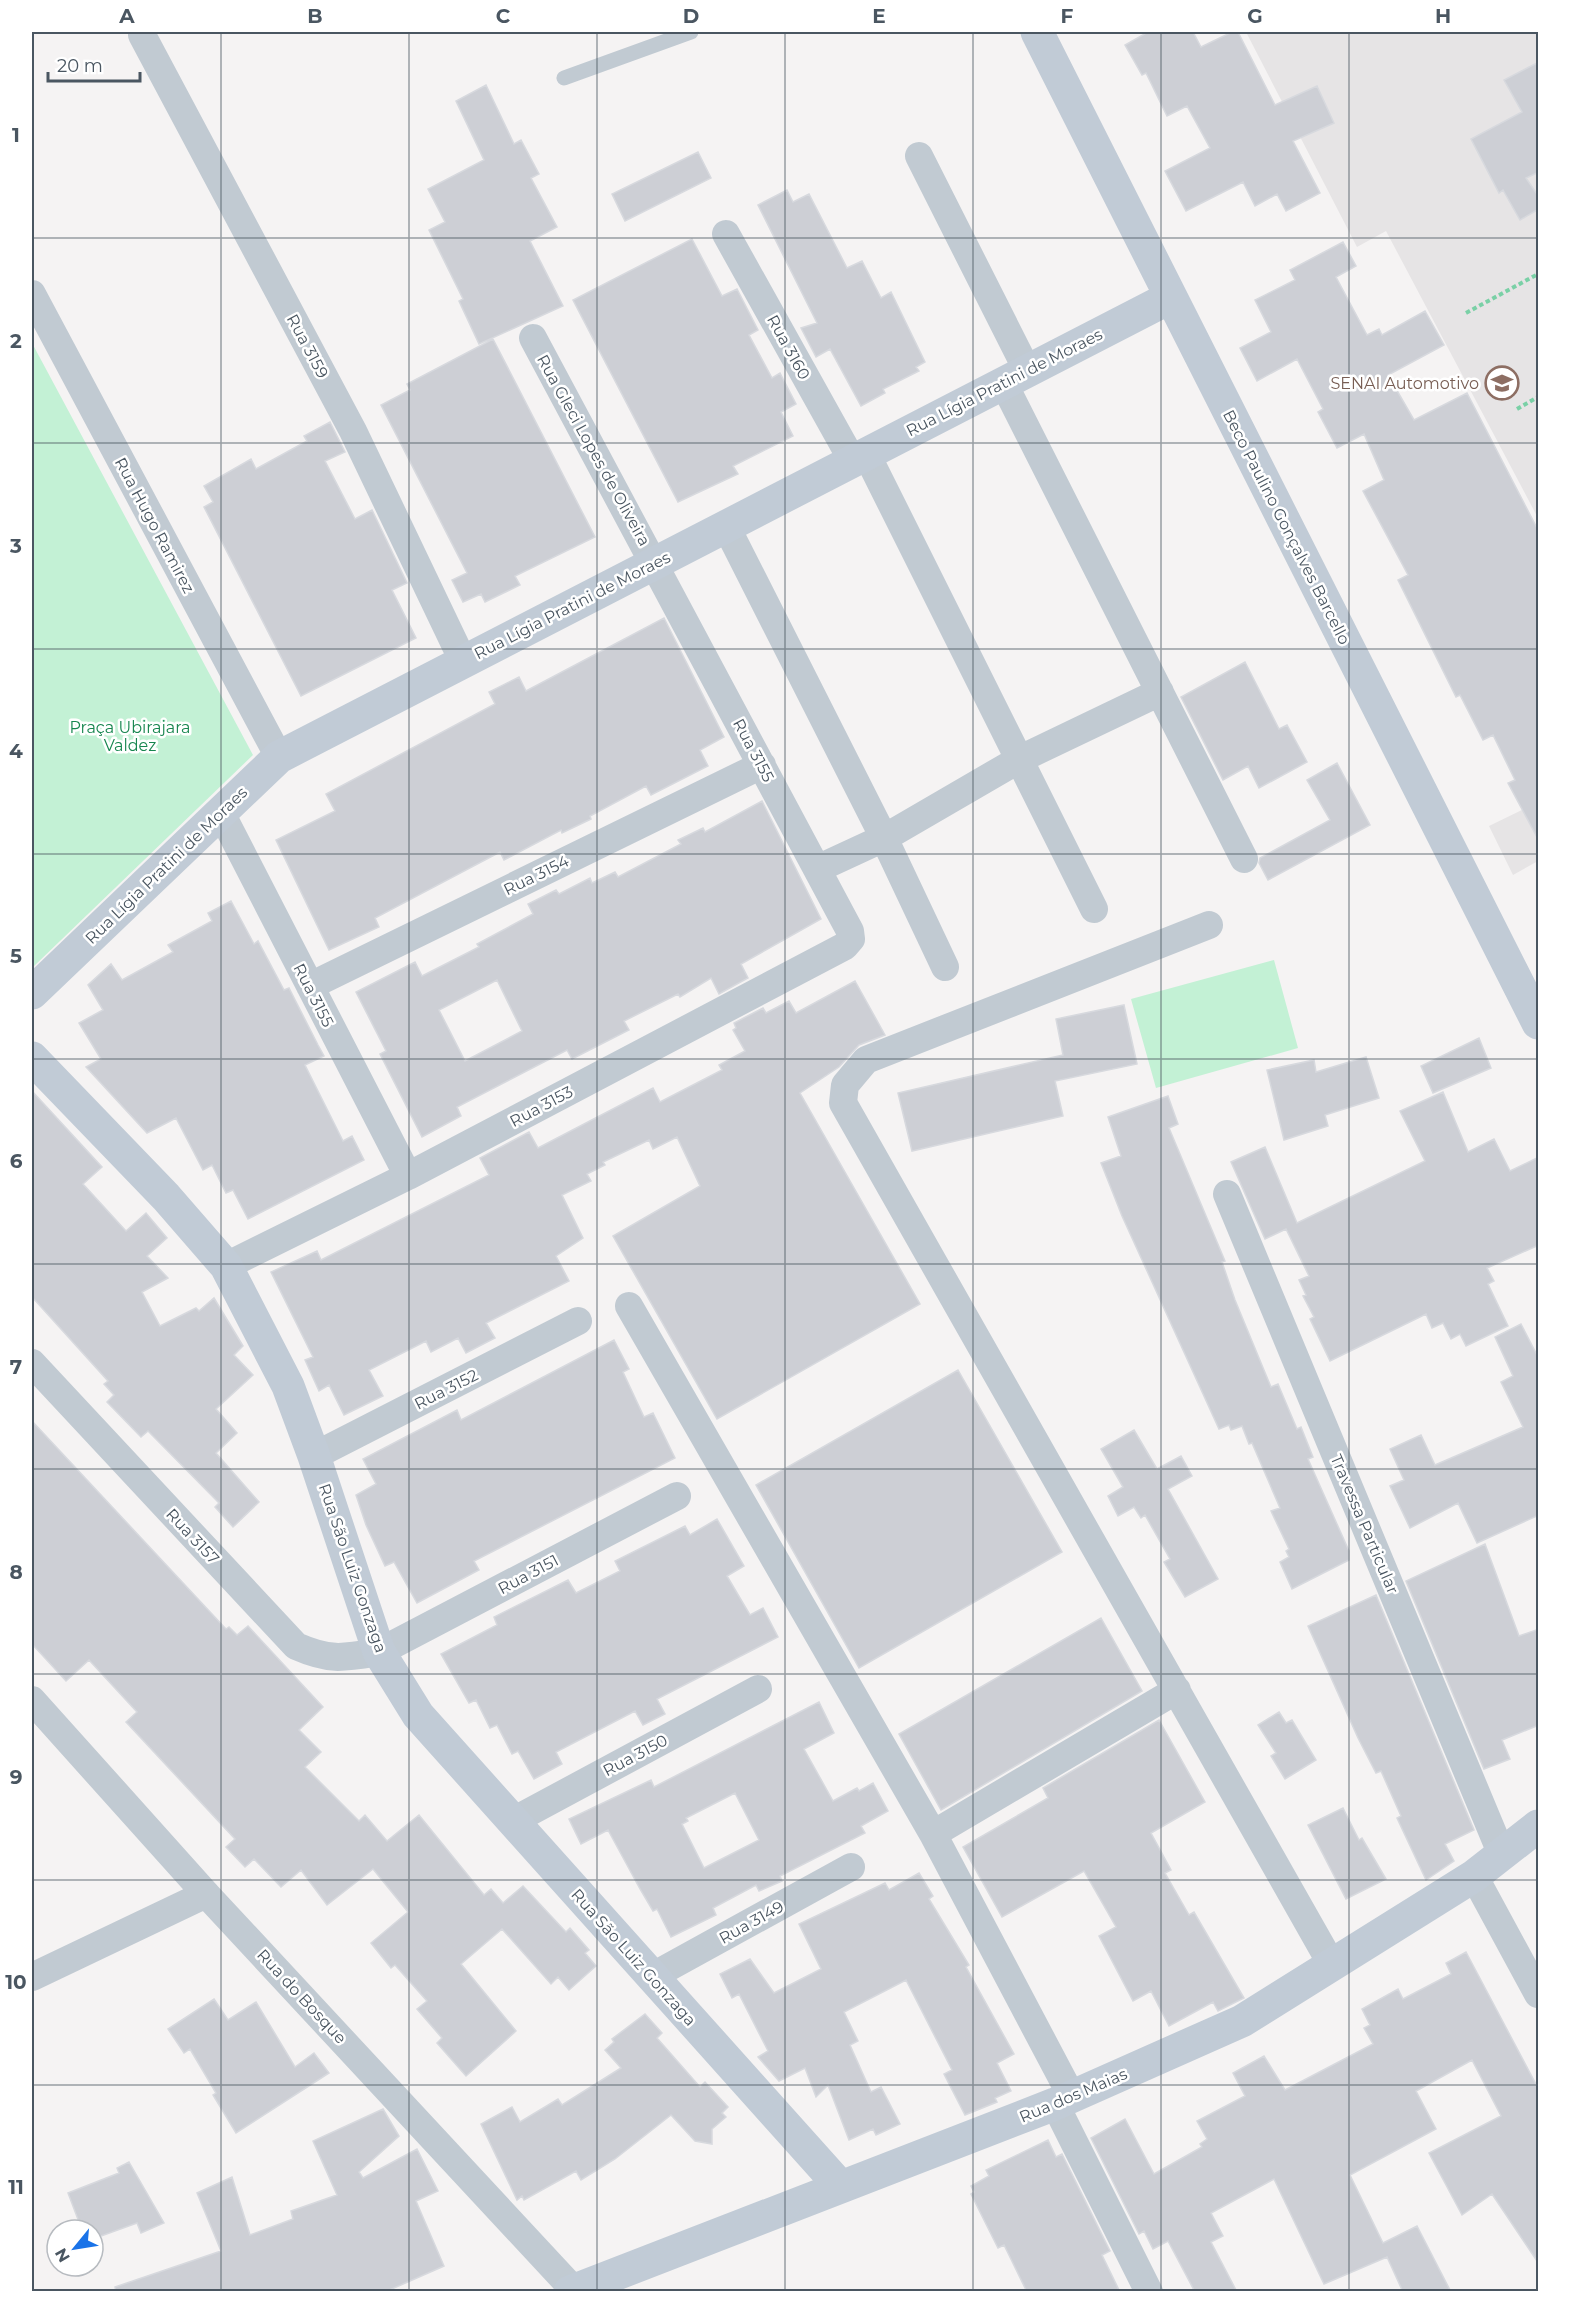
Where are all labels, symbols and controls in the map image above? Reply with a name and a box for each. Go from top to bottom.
text: A [118,4,135,28]
text: B [307,4,323,28]
text: C [496,4,511,28]
text: D [683,4,699,28]
text: E [872,4,886,28]
text: F [1061,4,1074,28]
text: G [1247,4,1263,28]
text: H [1435,4,1451,28]
scale bar [48,45,140,83]
text: 20 m [57,55,103,77]
text: 1 [12,123,20,147]
street label: Rua 3159 [283,311,332,381]
street label: Rua 3160 [763,312,814,383]
street label: Rua Lígia Pratini de Moraes [903,324,1106,440]
text: 2 [10,329,22,353]
street label: Rua Gleci Lopes de Oliveira [533,351,654,549]
school or university icon: SENAI Automotivo [1484,365,1520,401]
place label: SENAI Automotivo [1330,374,1479,393]
street label: Beco Paulino Gonçalves Barcello [1219,407,1354,648]
street label: Rua Hugo Ramirez [111,454,198,596]
text: 3 [9,534,22,558]
street label: Rua Lígia Pratini de Moraes [471,547,674,663]
street label: Rua 3155 [729,715,778,785]
park label: Praça Ubirajara Valdez [69,718,191,755]
text: 4 [9,739,23,763]
street label: Rua Lígia Pratini de Moraes [81,783,251,948]
street label: Rua 3154 [500,851,572,899]
text: 5 [10,944,22,968]
street label: Rua 3155 [289,960,338,1030]
street label: Rua 3153 [506,1082,576,1131]
text: 6 [10,1149,23,1173]
text: 7 [10,1355,22,1379]
street label: Rua 3152 [411,1365,481,1414]
street label: Travessa Particular [1327,1452,1402,1597]
street label: Rua São Luiz Gonzaga [315,1481,390,1655]
street label: Rua 3157 [162,1505,223,1568]
street label: Rua 3151 [495,1551,562,1598]
text: 8 [9,1560,23,1584]
street label: Rua 3150 [600,1731,671,1780]
text: 9 [10,1765,22,1789]
street label: Rua São Luiz Gonzaga [567,1885,700,2030]
street label: Rua 3149 [716,1897,787,1948]
street label: Rua do Bosque [253,1945,350,2048]
text: 10 [5,1970,27,1994]
street label: Rua dos Maias [1017,2064,1130,2127]
text: 11 [8,2175,24,2199]
north arrow [45,2218,105,2278]
text: N [51,2245,74,2266]

